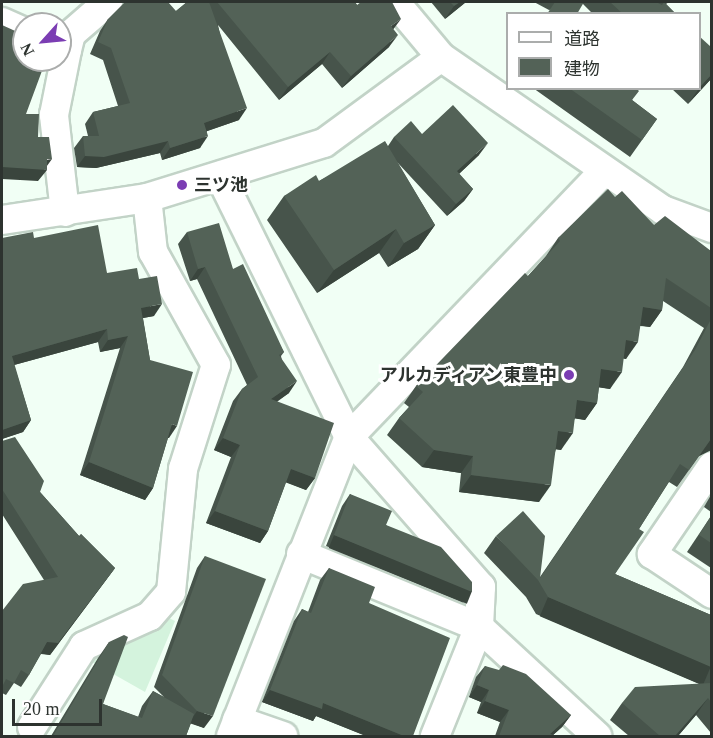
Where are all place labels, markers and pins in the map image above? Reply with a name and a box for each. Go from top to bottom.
place label: 三ツ池 [194,174,248,196]
marker: 三ツ池 [175,178,189,192]
place label: アルカディアン東豊中 [377,364,557,386]
marker: アルカディアン東豊中 [562,368,576,382]

